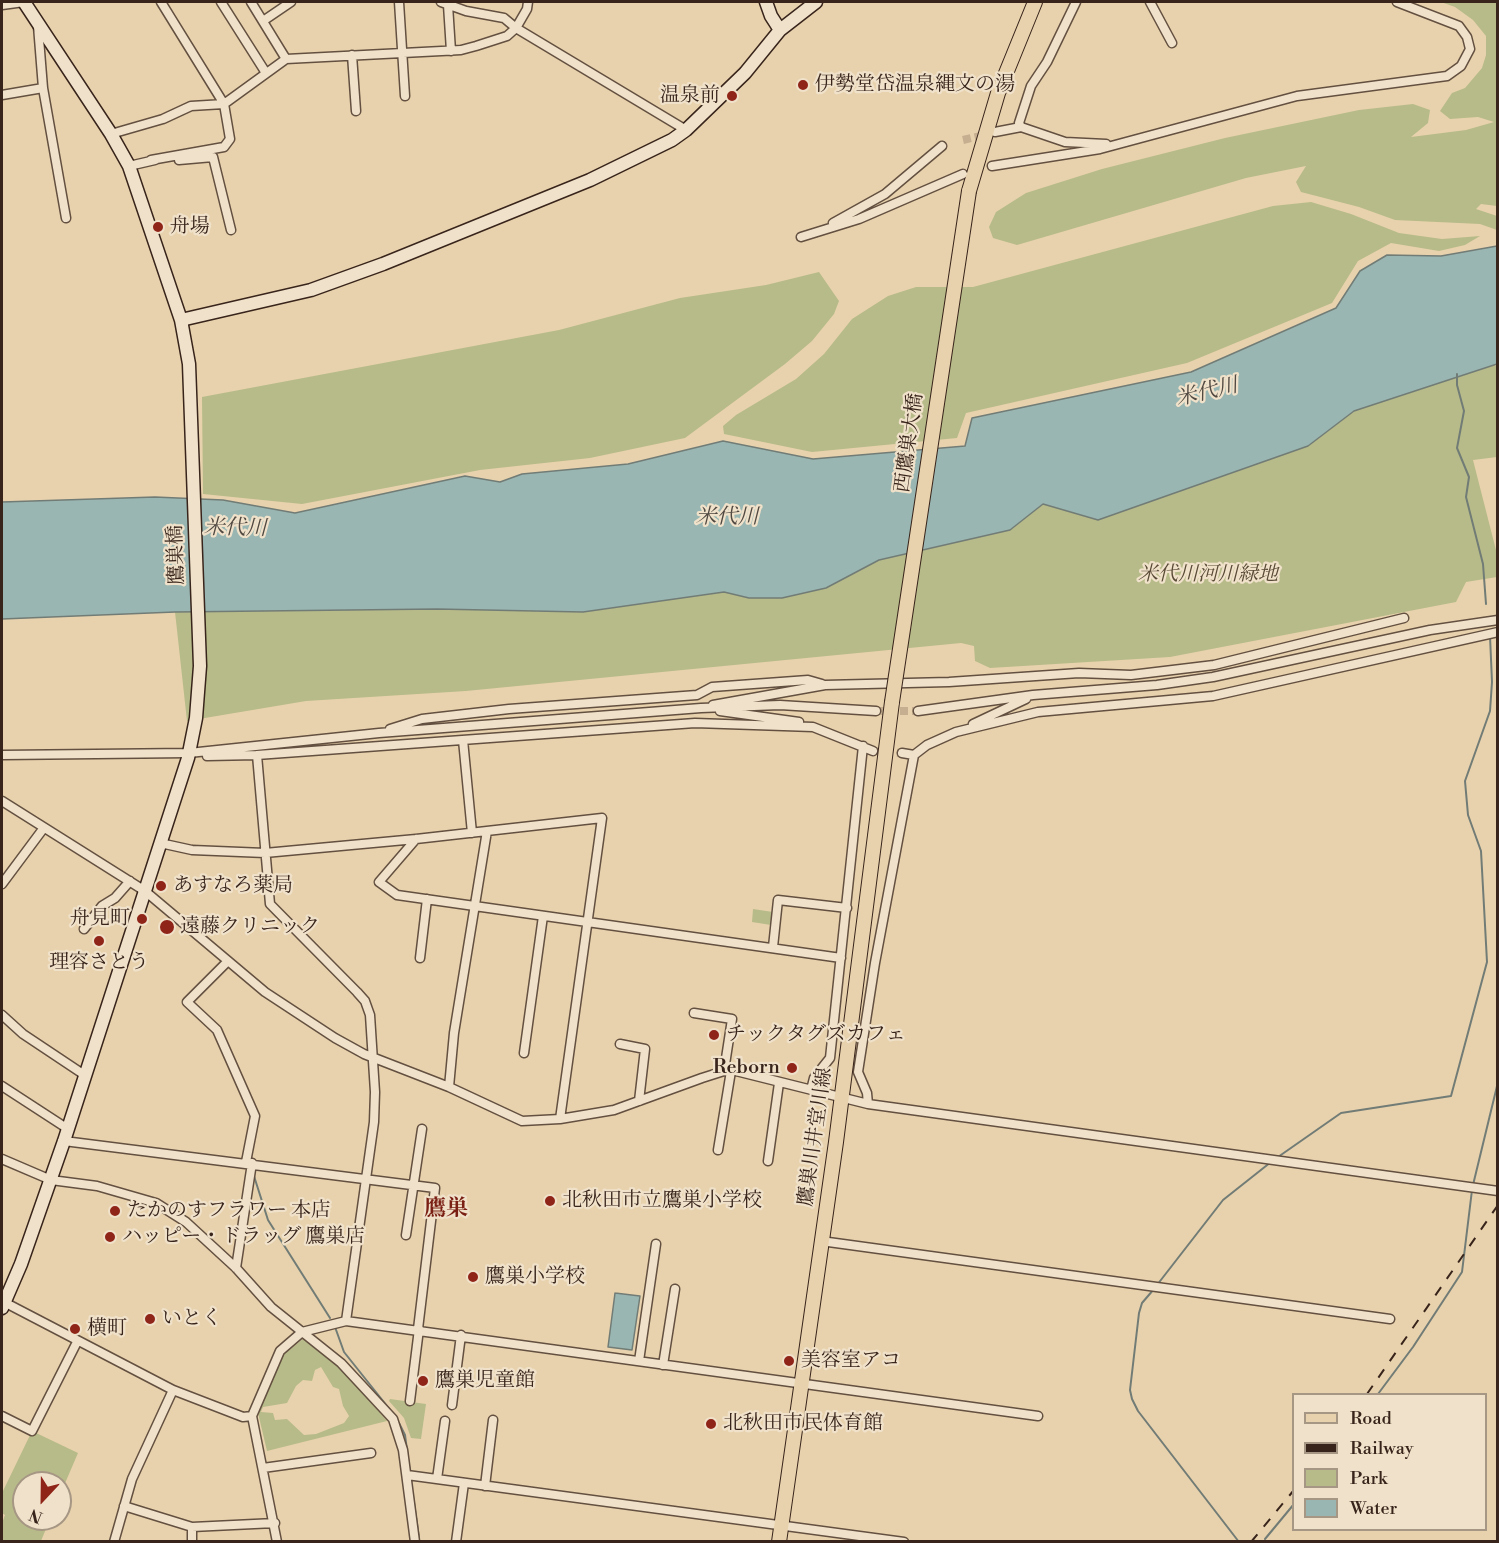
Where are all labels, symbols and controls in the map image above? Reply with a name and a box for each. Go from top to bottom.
place label: 伊勢堂岱温泉縄文の湯 [815,73,1015,97]
marker: 伊勢堂岱温泉縄文の湯 [796,78,810,92]
place label: 温泉前 [660,84,720,108]
marker: 温泉前 [725,89,739,103]
place label: 舟場 [170,215,210,239]
marker: 舟場 [151,220,165,234]
water label: 米代川 [1173,374,1241,412]
street label: 西鷹巣大橋 [891,392,929,494]
water label: 米代川 [696,505,758,531]
water label: 米代川 [203,516,267,542]
street label: 鷹巣橋 [164,525,190,585]
park label: 米代川河川緑地 [1138,563,1278,587]
place label: あすなろ薬局 [173,874,293,898]
marker: あすなろ薬局 [154,879,168,893]
place label: 舟見町 [70,907,130,931]
marker: 舟見町 [135,912,149,926]
place label: 遠藤クリニック [180,915,320,939]
marker: 遠藤クリニック [158,918,176,936]
marker: 理容さとう [92,934,106,948]
place label: 理容さとう [49,951,149,975]
place label: チックタグズカフェ [726,1023,906,1047]
marker: チックタグズカフェ [707,1028,721,1042]
place label: Reborn [713,1056,780,1080]
marker: Reborn [785,1061,799,1075]
street label: 鷹巣川井堂川線 [794,1066,838,1208]
place label: 北秋田市立鷹巣小学校 [562,1189,762,1213]
marker: 北秋田市立鷹巣小学校 [543,1194,557,1208]
district label: 鷹巣 [424,1197,468,1223]
place label: たかのすフラワー 本店 [127,1199,331,1223]
marker: たかのすフラワー 本店 [108,1204,122,1218]
place label: ハッピー・ドラッグ 鷹巣店 [122,1225,365,1249]
marker: ハッピー・ドラッグ 鷹巣店 [103,1230,117,1244]
place label: 鷹巣小学校 [485,1265,585,1289]
marker: 鷹巣小学校 [466,1270,480,1284]
place label: いとく [162,1307,222,1331]
marker: いとく [143,1312,157,1326]
place label: 横町 [87,1317,127,1341]
marker: 横町 [68,1322,82,1336]
place label: 美容室アコ [801,1349,901,1373]
marker: 美容室アコ [782,1354,796,1368]
place label: 鷹巣児童館 [435,1369,535,1393]
marker: 鷹巣児童館 [416,1374,430,1388]
legend [1292,1393,1487,1531]
text: Road [1350,1407,1392,1430]
place label: 北秋田市民体育館 [723,1412,883,1436]
marker: 北秋田市民体育館 [704,1417,718,1431]
text: Railway [1350,1437,1413,1460]
text: Park [1350,1467,1387,1490]
north arrow [12,1471,72,1531]
text: Water [1350,1497,1397,1520]
text: N [26,1504,46,1527]

